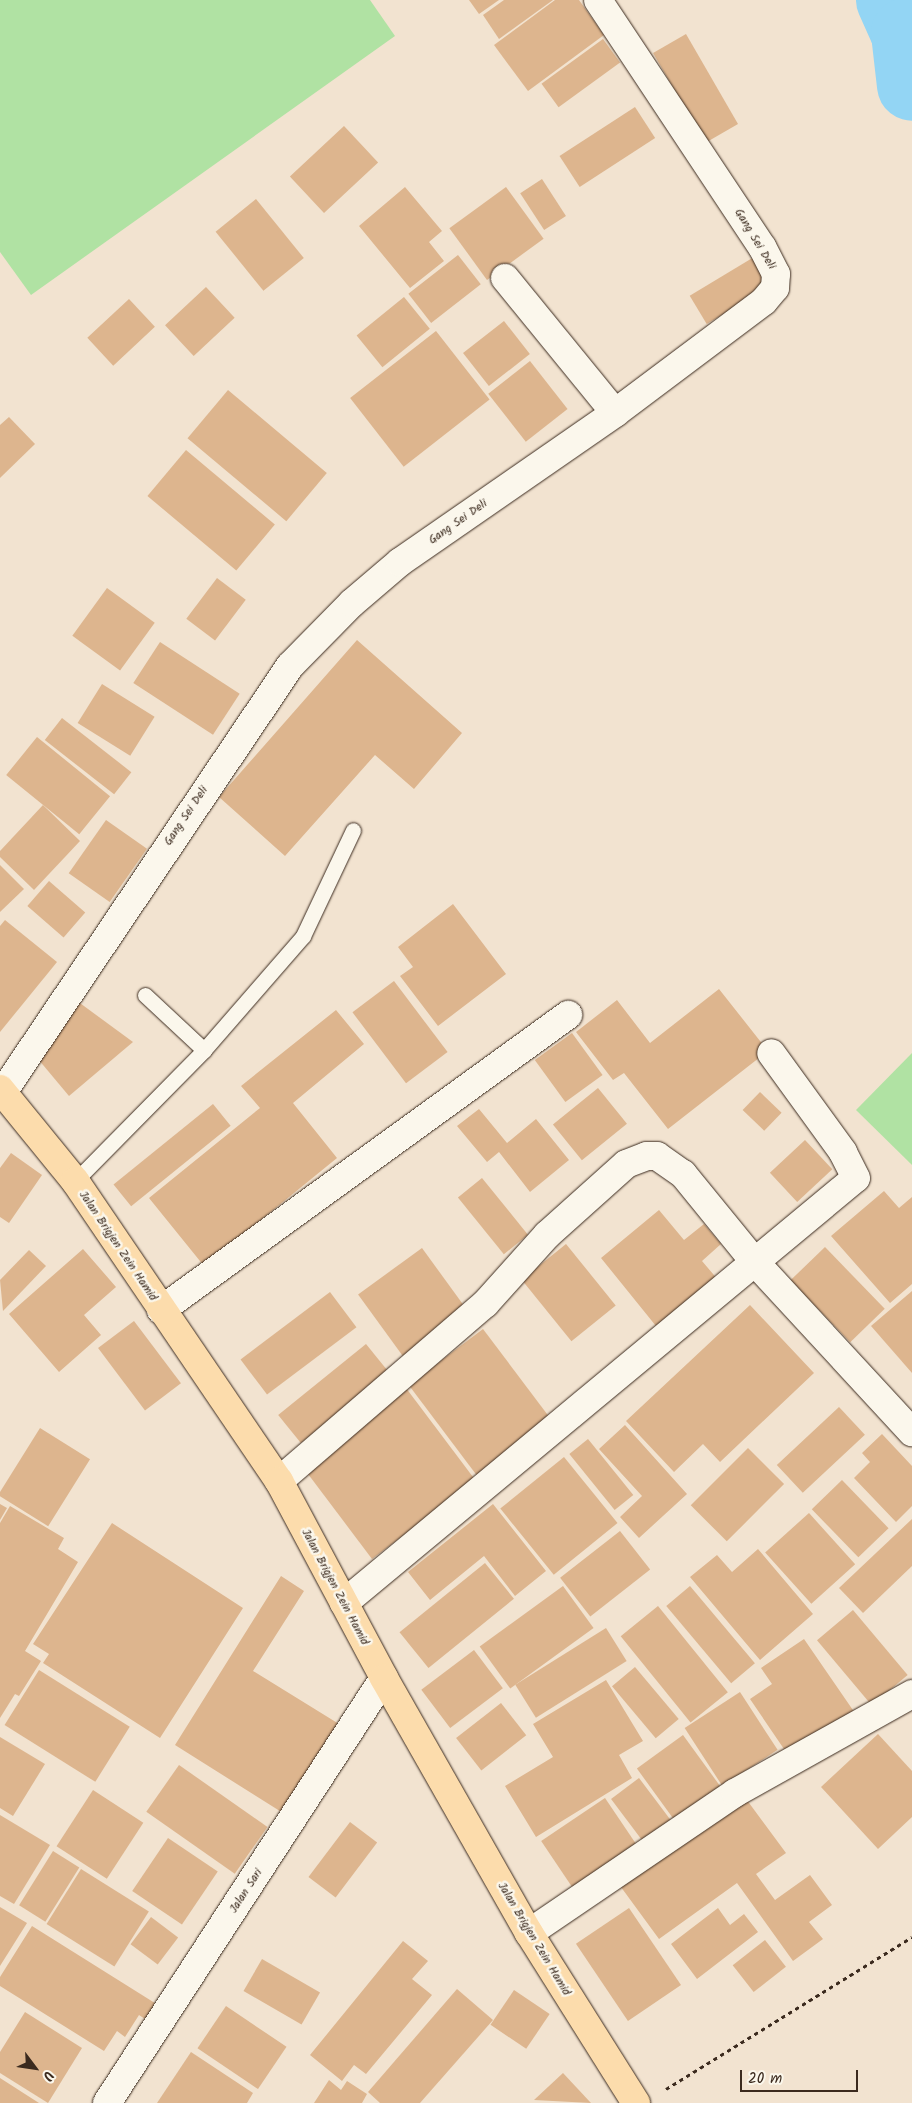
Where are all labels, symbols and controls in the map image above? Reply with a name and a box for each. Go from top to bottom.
street label: Gang Sei Deli [731,206,779,272]
street label: Gang Sei Deli [426,497,490,547]
street label: Gang Sei Deli [161,784,211,848]
street label: Jalan Brigjen Zein Hamid [76,1188,160,1304]
street label: Jalan Brigjen Zein Hamid [298,1526,372,1648]
street label: Jalan Sari [226,1866,266,1916]
street label: Jalan Brigjen Zein Hamid [494,1880,574,1998]
north arrow [10,2043,60,2093]
scale bar [742,2060,860,2092]
text: U [36,2066,59,2085]
text: 20 m [748,2067,782,2091]

